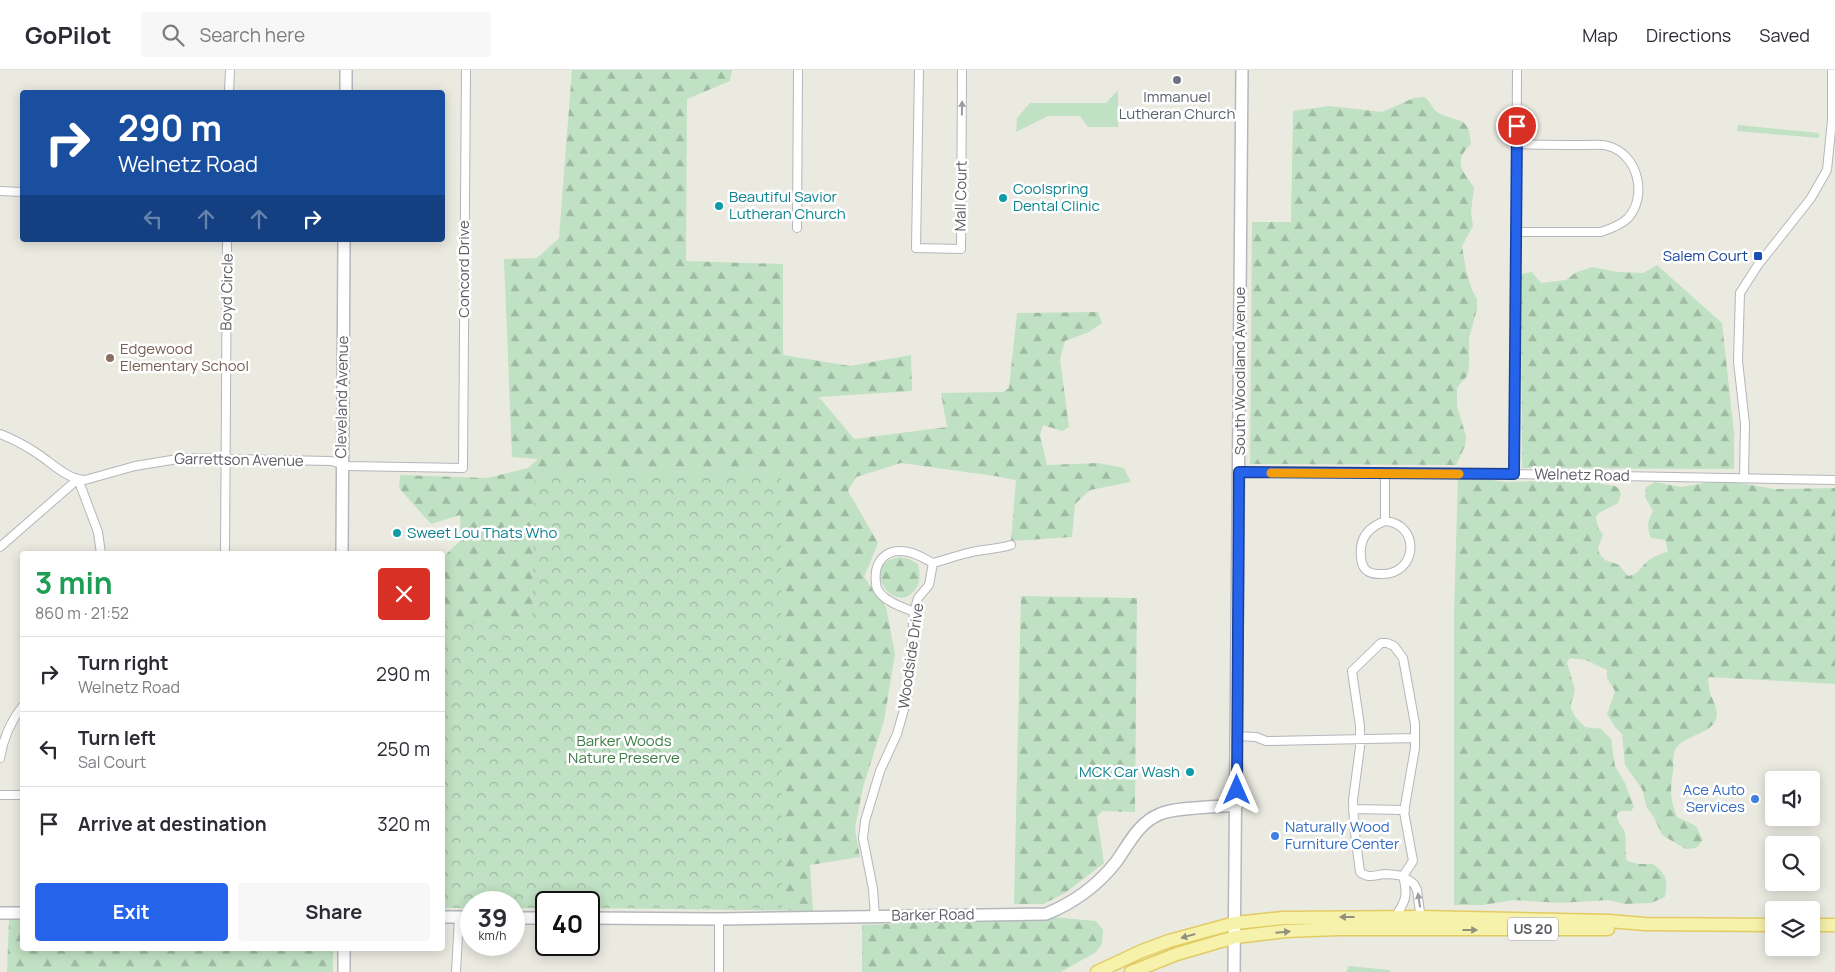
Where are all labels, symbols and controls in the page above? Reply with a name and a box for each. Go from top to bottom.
search box [141,12,491,57]
text: GoPilot [25,18,111,51]
icon: search [159,21,187,49]
text: Search here [199,22,305,48]
text: Map [1582,23,1618,47]
text: Directions [1646,23,1731,47]
text: Saved [1759,23,1810,47]
marker: Immanuel Lutheran Church [1171,74,1183,86]
place label: Immanuel Lutheran Church [1119,86,1235,124]
one-way arrow [958,100,966,116]
text: 290 m [118,104,222,152]
pin [1496,105,1538,147]
icon: right [35,110,100,175]
icon: arrive [1503,112,1531,140]
text: Welnetz Road [118,149,258,179]
street label: Mall Court [949,160,972,232]
place label: Coolspring Dental Clinic [1013,178,1100,216]
place label: Beautiful Savior Lutheran Church [729,186,846,224]
marker: Coolspring Dental Clinic [997,192,1009,204]
marker: Beautiful Savior Lutheran Church [713,200,725,212]
icon: left [139,205,167,233]
icon: ahead [192,205,220,233]
icon: ahead [245,205,273,233]
icon: right [298,205,326,233]
street label: Concord Drive [453,220,474,318]
place label: Salem Court [1663,245,1748,266]
marker: Salem Court [1752,250,1764,262]
street label: Boyd Circle [215,253,238,331]
street label: South Woodland Avenue [1229,286,1250,455]
street label: Cleveland Avenue [330,335,353,459]
place label: Edgewood Elementary School [120,338,249,376]
marker: Edgewood Elementary School [104,352,116,364]
street label: Garrettson Avenue [174,448,304,471]
street label: Welnetz Road [1534,463,1630,486]
place label: Sweet Lou Thats Who [407,522,557,543]
marker: Sweet Lou Thats Who [391,527,403,539]
text: 3 min [35,562,113,603]
button: close [378,568,430,620]
street label: Woodside Drive [893,601,928,710]
text: 860 m · 21:52 [35,602,129,624]
text: Turn right [78,650,168,676]
icon: right [35,660,63,688]
text: 290 m [376,661,430,687]
text: Welnetz Road [78,676,180,698]
text: Turn left [78,725,156,751]
park label: Barker Woods Nature Preserve [568,730,680,768]
icon: left [35,735,63,763]
text: 250 m [377,736,430,762]
text: Sal Court [78,751,146,773]
place label: MCK Car Wash [1079,761,1180,782]
position arrow [1210,763,1262,815]
marker: MCK Car Wash [1184,766,1196,778]
map controls [1765,771,1820,956]
button: sound [1765,771,1820,826]
place label: Ace Auto Services [1683,779,1745,817]
marker: Ace Auto Services [1749,793,1761,805]
icon: arrive [35,810,63,838]
text: Arrive at destination [78,811,267,837]
text: 320 m [377,811,430,837]
place label: Naturally Wood Furniture Center [1285,816,1400,854]
marker: Naturally Wood Furniture Center [1269,830,1281,842]
button: search [1765,836,1820,891]
button: Exit [35,883,228,941]
button: Share [238,883,430,941]
speed limit sign: 40 [535,891,600,956]
one-way arrow [1414,892,1422,908]
text: 39 [477,900,508,935]
button: layers [1765,901,1820,956]
street label: Barker Road [891,903,975,926]
one-way arrow [1338,913,1354,921]
road number: US 20 [1508,918,1558,941]
one-way arrow [1462,926,1478,934]
text: km/h [479,927,506,944]
one-way arrow [1275,927,1291,935]
one-way arrow [1180,932,1195,940]

